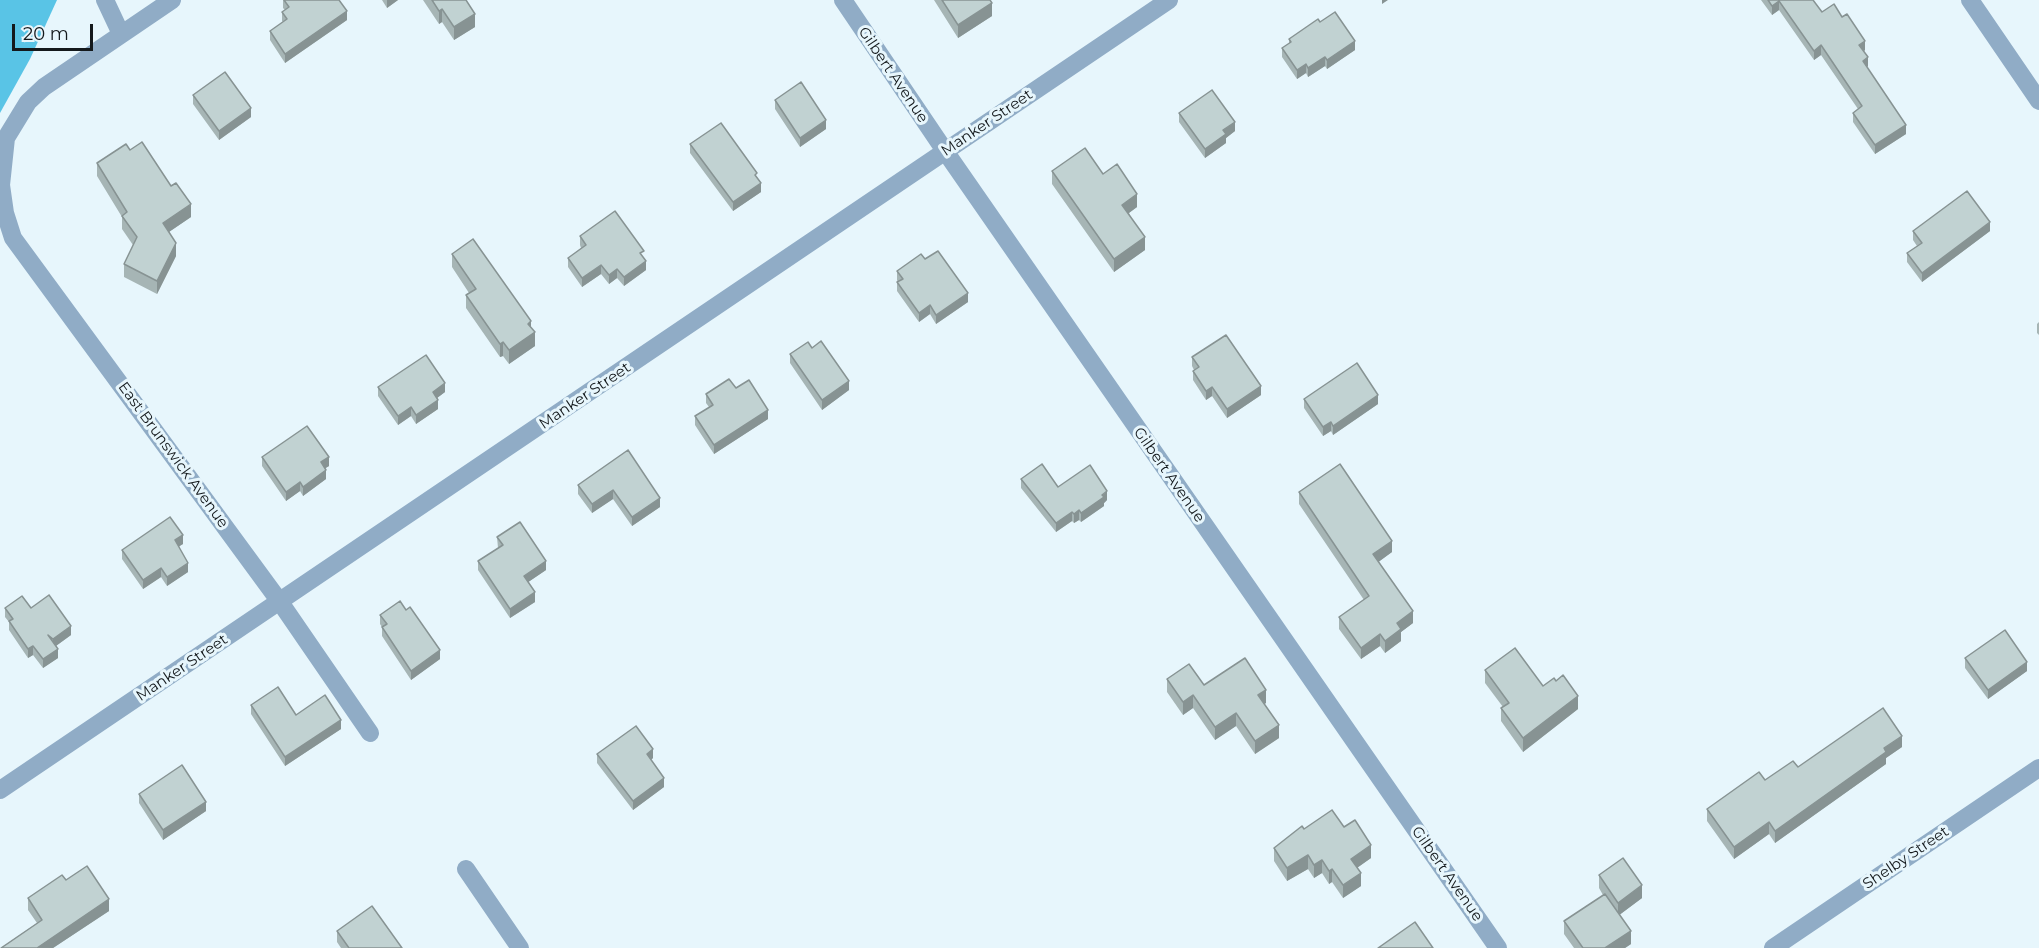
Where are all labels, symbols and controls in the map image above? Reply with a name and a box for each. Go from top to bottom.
scale bar [15,12,96,50]
text: 20 m [23,23,69,45]
street label: Gilbert Avenue [854,24,932,126]
street label: Manker Street [938,86,1036,160]
street label: Manker Street [536,359,634,433]
street label: East Brunswick Avenue [114,379,232,531]
street label: Gilbert Avenue [1130,424,1208,526]
street label: Manker Street [133,631,231,705]
street label: Gilbert Avenue [1408,823,1486,925]
street label: Shelby Street [1860,823,1952,893]

